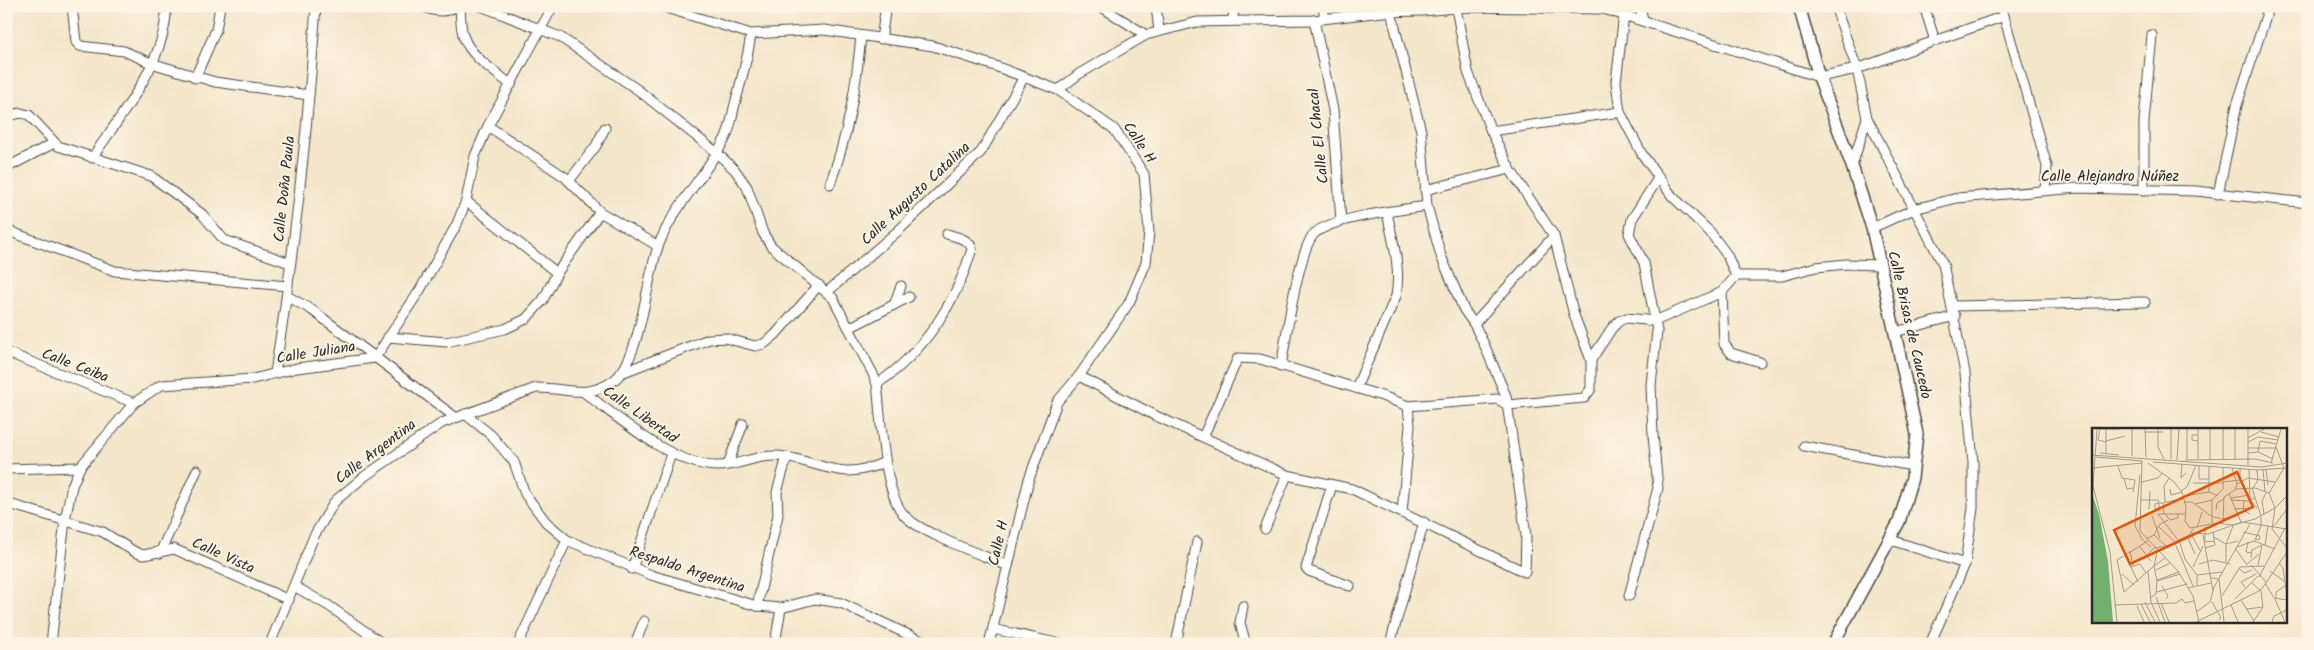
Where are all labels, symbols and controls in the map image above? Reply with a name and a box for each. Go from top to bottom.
street label: Calle El Chacal [1302,87,1336,185]
street label: Calle H [1116,117,1162,169]
street label: Calle Doña Paula [267,135,303,243]
street label: Calle Augusto Catalina [856,136,976,252]
street label: Calle Alejandro Núñez [2041,165,2180,189]
street label: Calle Brisas de Caucedo [1880,249,1938,402]
street label: Calle Juliana [275,335,357,371]
street label: Calle Ceiba [38,342,112,390]
street label: Calle Libertad [597,380,683,450]
street label: Calle Argentina [330,413,422,491]
inset map [2092,428,2286,622]
street label: Calle H [982,518,1016,568]
street label: Calle Vista [188,531,258,581]
street label: Respaldo Argentina [626,540,748,600]

